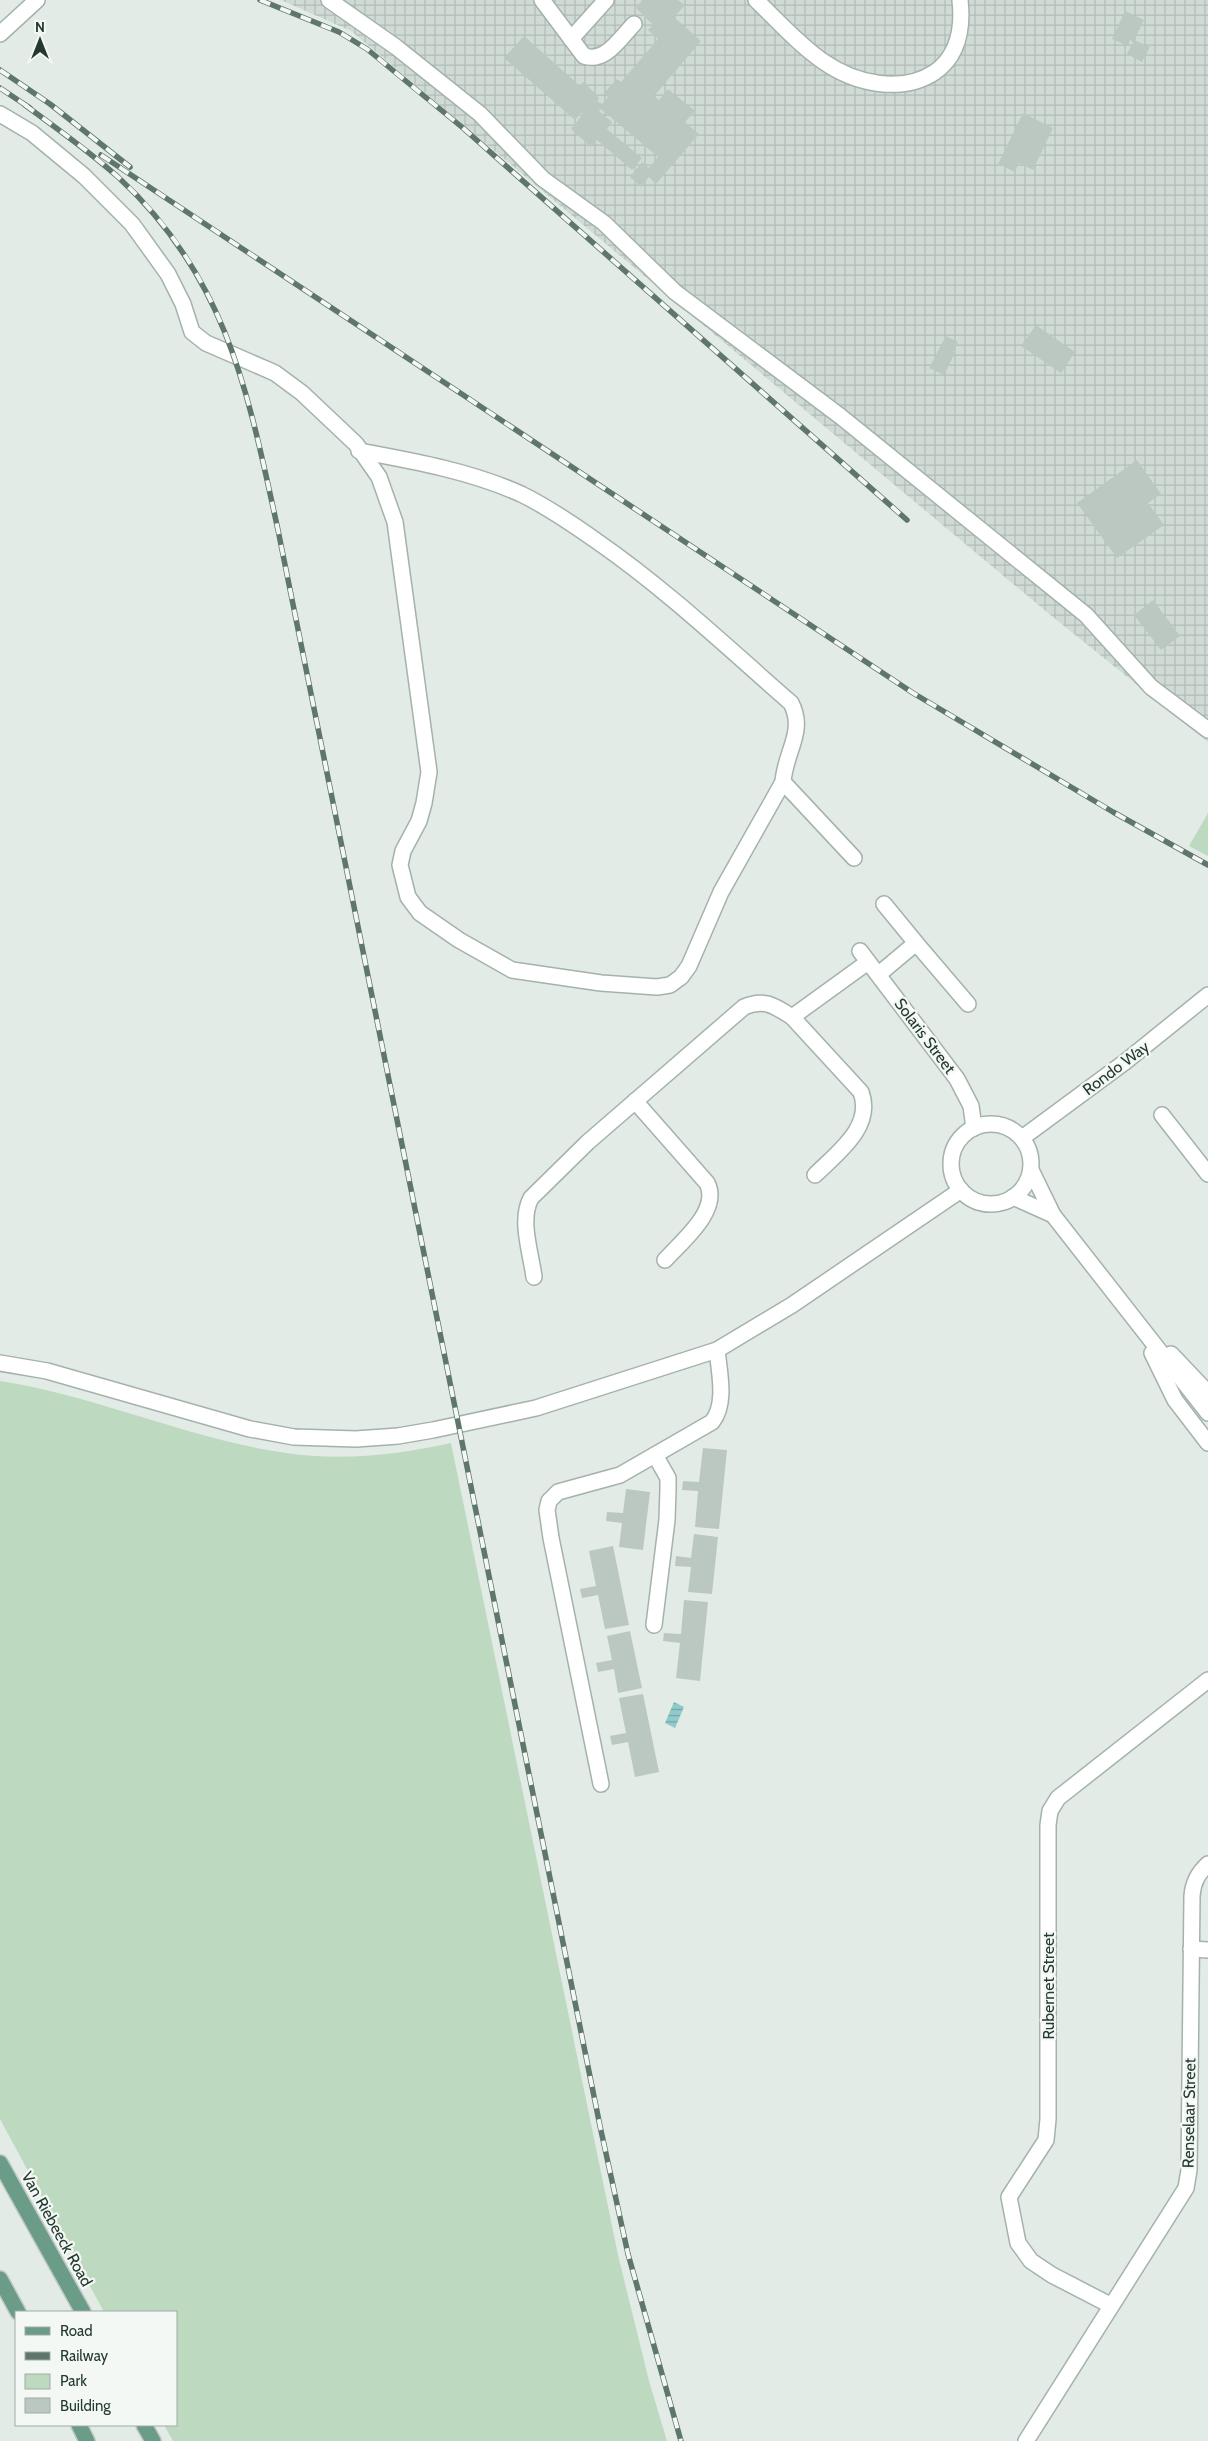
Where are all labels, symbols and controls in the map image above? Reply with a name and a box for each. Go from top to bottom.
north arrow [15,15,65,65]
text: N [35,18,45,36]
street label: Solaris Street [891,995,960,1078]
street label: Rondo Way [1079,1037,1153,1099]
street label: Rubernet Street [1039,1932,1058,2040]
street label: Renselaar Street [1179,2057,1199,2168]
street label: Van Riebeeck Road [18,2168,96,2290]
legend [15,2311,178,2426]
text: Road [60,2322,93,2340]
text: Railway [60,2347,109,2365]
text: Park [60,2372,87,2390]
text: Building [60,2397,111,2415]

